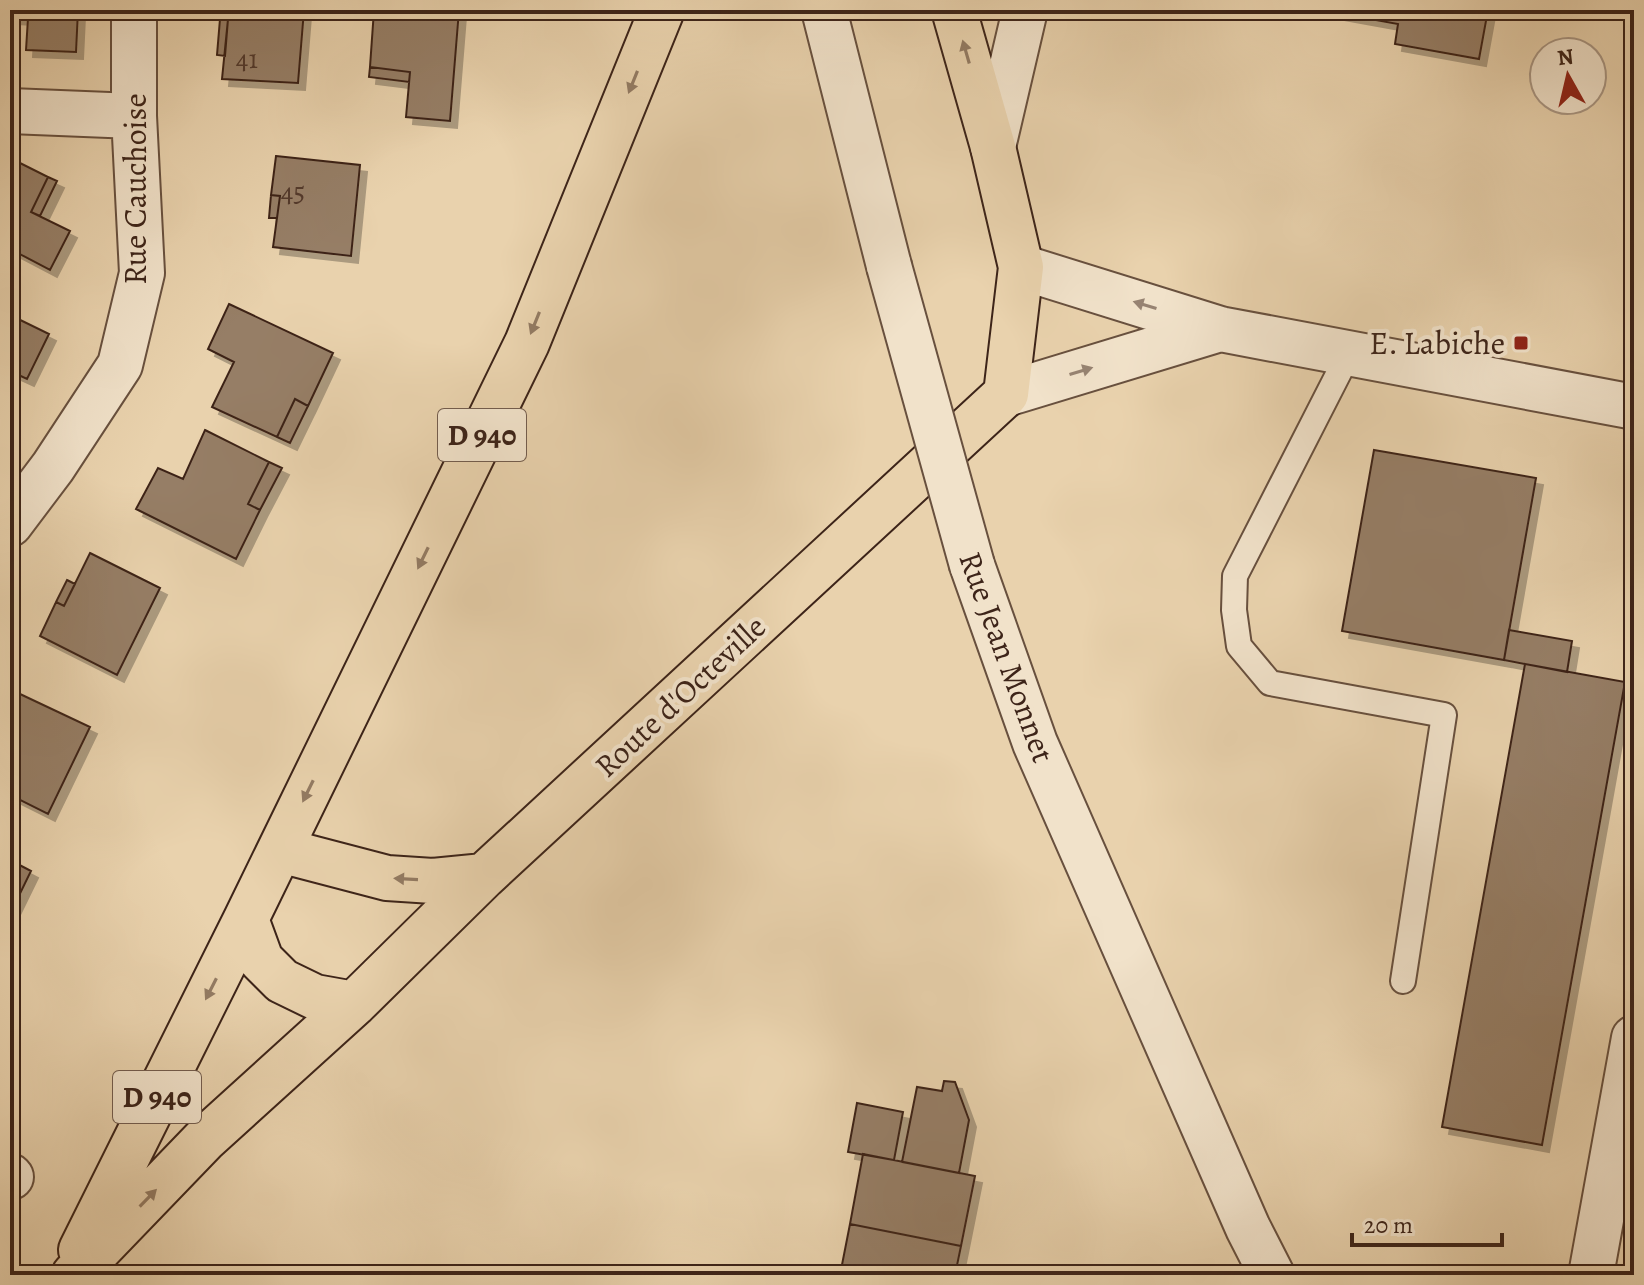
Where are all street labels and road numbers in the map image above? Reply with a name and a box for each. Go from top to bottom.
street label: Rue Cauchoise [113,93,157,285]
road number: D 940 [438,409,526,461]
street label: Rue Jean Monnet [948,546,1066,768]
street label: Route d'Octeville [585,605,775,787]
road number: D 940 [113,1071,201,1123]

